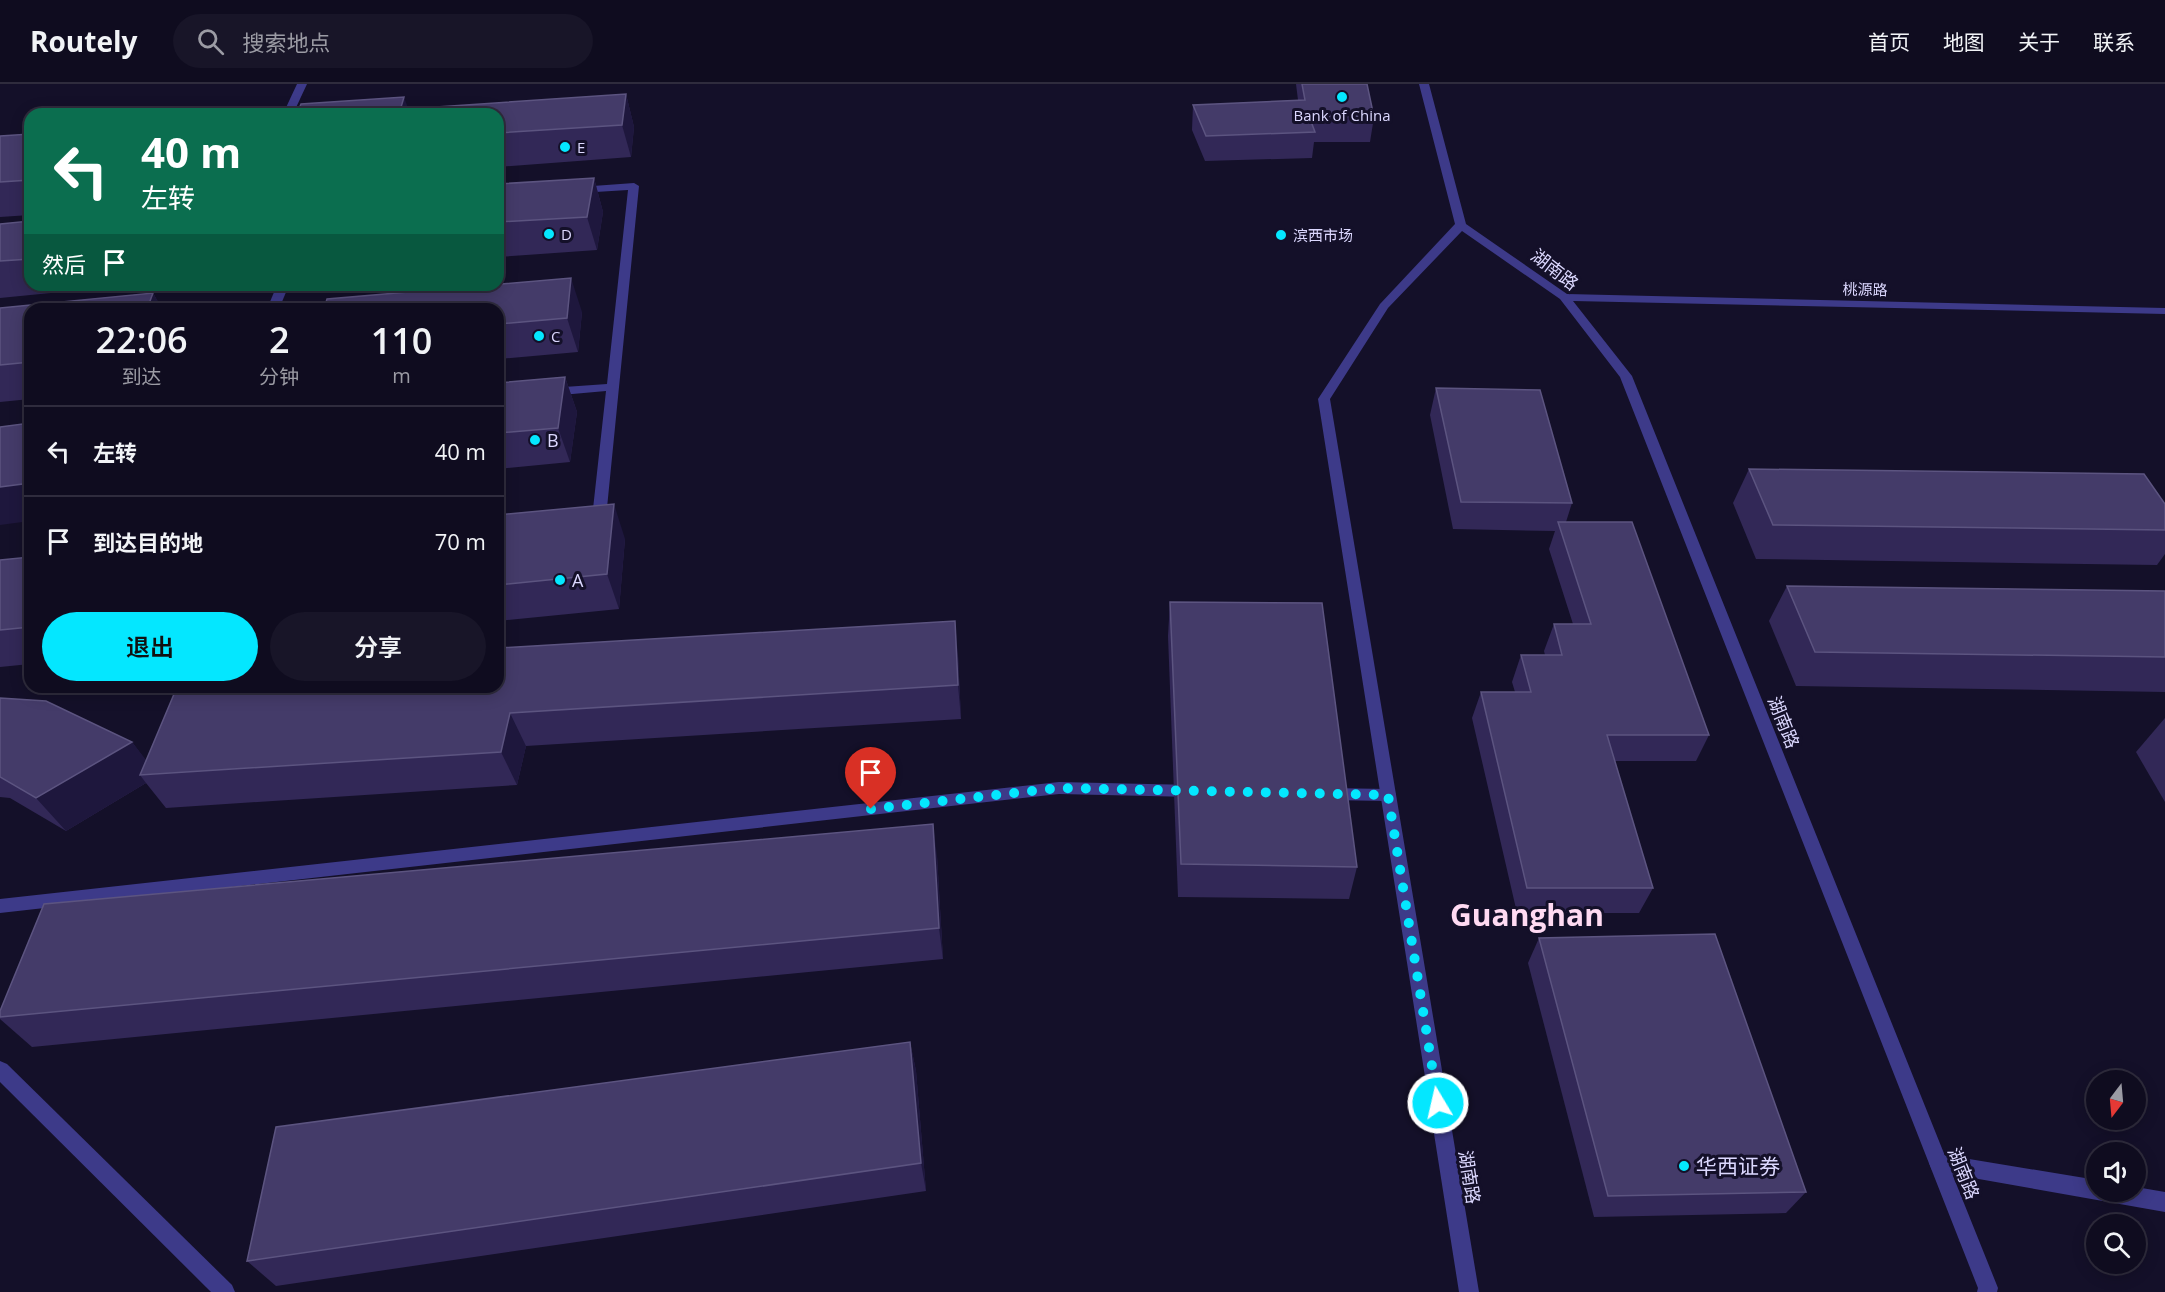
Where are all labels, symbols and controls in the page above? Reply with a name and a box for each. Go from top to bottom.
search box [173,14,593,68]
text: Routely [30,22,137,60]
icon: search [194,25,227,58]
text: 搜索地点 [242,27,330,57]
text: 首页 [1868,28,1910,56]
text: 地图 [1943,28,1985,56]
text: 关于 [2018,28,2060,56]
text: 联系 [2093,28,2135,56]
marker: Bank of China [1335,90,1349,104]
place label: Bank of China [1294,105,1390,125]
text: 40 m [141,123,241,180]
icon: left [42,132,120,210]
place label: E [577,137,585,157]
marker: E [558,140,572,154]
text: 左转 [141,179,195,216]
place label: D [561,224,572,244]
place label: 滨西市场 [1293,225,1353,245]
marker: D [542,227,556,241]
marker: 滨西市场 [1274,228,1288,242]
street label: 湖南路 [1526,243,1584,295]
icon: arrive [98,246,131,279]
text: 然后 [42,249,86,279]
street label: 桃源路 [1842,279,1888,299]
text: 22:06 [96,315,188,364]
text: 2 [269,315,290,364]
text: 110 [371,316,432,365]
place label: C [551,326,560,346]
marker: C [532,329,546,343]
text: m [392,362,411,389]
text: 到达 [122,363,162,390]
text: 分钟 [259,363,299,390]
place label: B [547,428,559,452]
marker: B [528,433,542,447]
icon: left [42,435,75,468]
text: 40 m [435,436,486,466]
text: 左转 [93,437,137,467]
icon: arrive [42,525,75,558]
text: 70 m [435,526,486,556]
text: 到达目的地 [93,527,203,557]
place label: A [572,568,584,592]
marker: A [553,573,567,587]
button: 退出 [42,612,258,681]
button: 分享 [270,612,486,681]
street label: 湖南路 [1763,692,1805,752]
pin [845,747,896,809]
icon: arrive [854,756,887,789]
district label: Guanghan [1450,894,1604,935]
north arrow [2086,1070,2146,1130]
map controls [2086,1070,2146,1274]
position arrow [1406,1071,1470,1135]
button: sound [2086,1142,2146,1202]
street label: 湖南路 [1943,1143,1985,1203]
street label: 湖南路 [1454,1148,1486,1206]
place label: 华西证券 [1696,1152,1780,1180]
marker: 华西证券 [1677,1159,1691,1173]
button: search [2086,1214,2146,1274]

